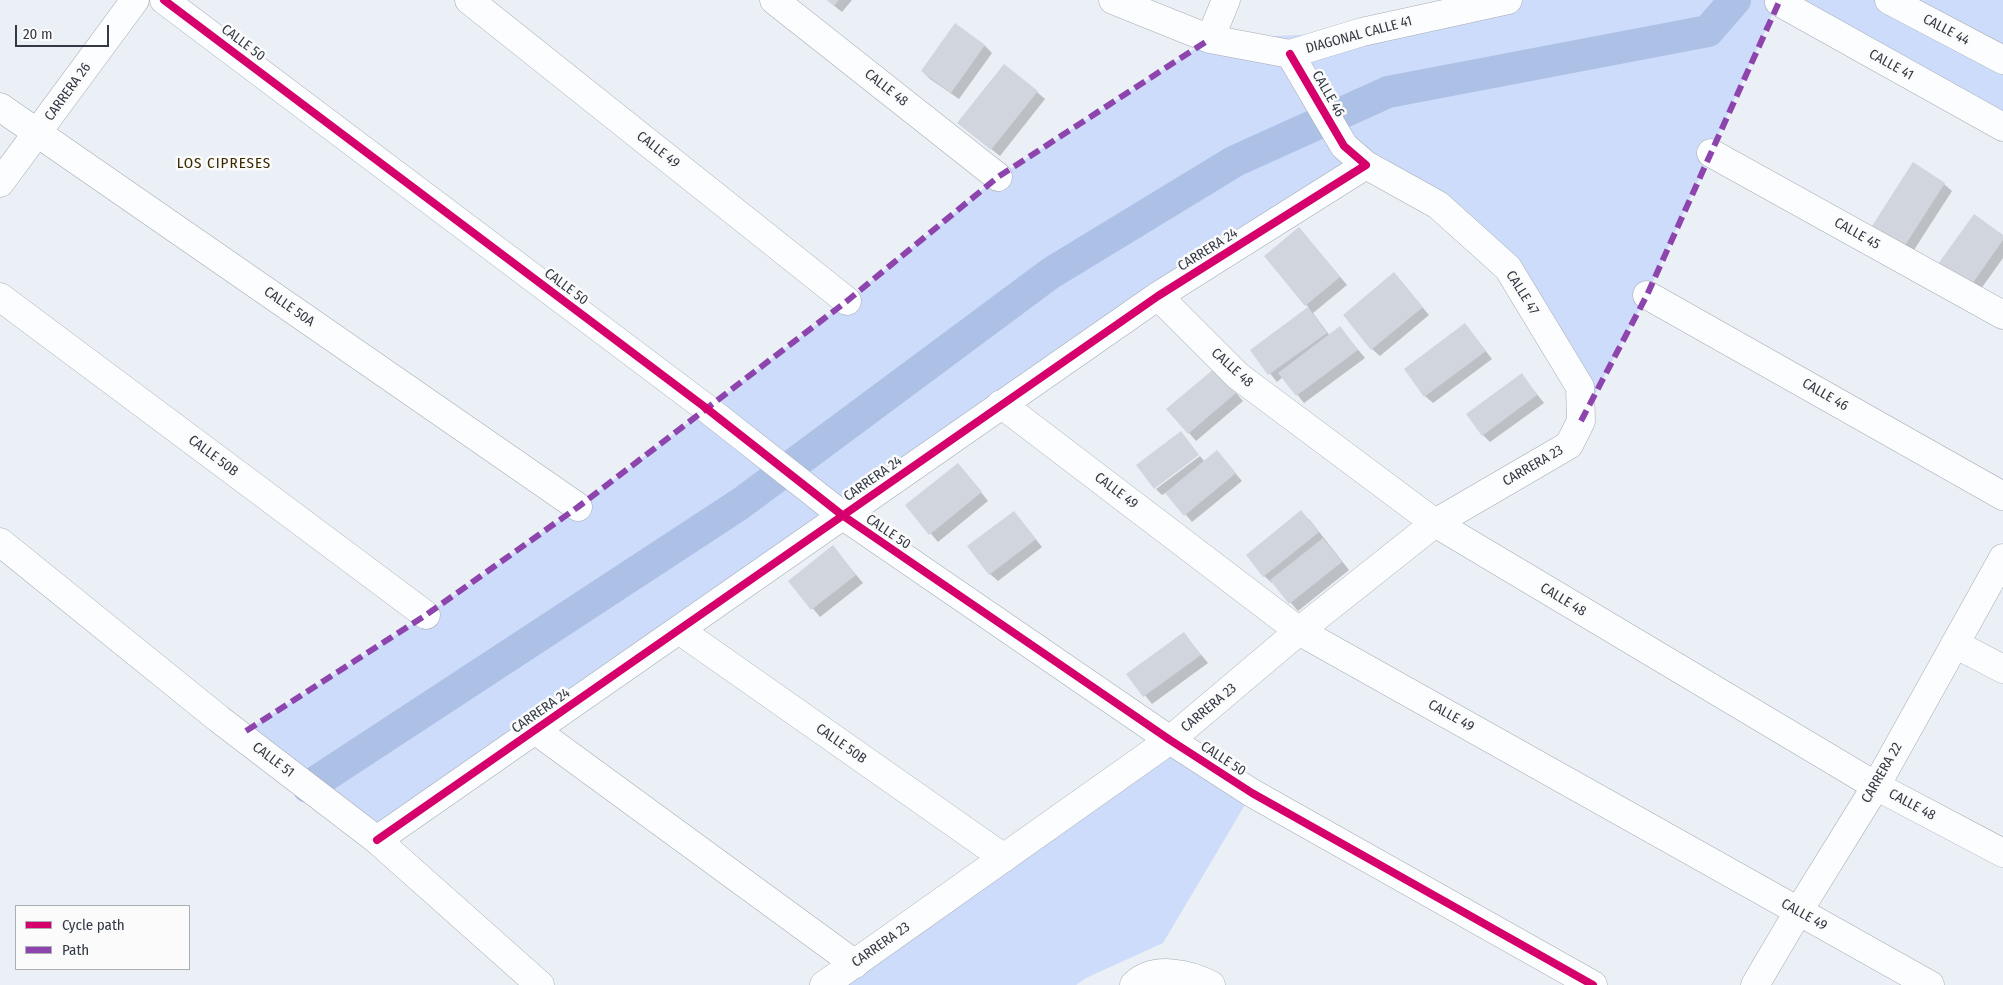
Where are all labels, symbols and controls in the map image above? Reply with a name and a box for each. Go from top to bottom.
street label: CALLE 44 [1920,11,1972,49]
street label: DIAGONAL CALLE 41 [1304,13,1414,57]
scale bar [18,15,111,47]
street label: CALLE 50 [218,21,268,65]
text: 20 m [23,25,53,43]
street label: CALLE 41 [1866,46,1916,84]
street label: CARRERA 26 [41,60,95,124]
street label: CALLE 48 [861,66,911,110]
street label: CALLE 46 [1308,68,1348,120]
street label: CALLE 49 [633,128,683,172]
district label: LOS CIPRESES [175,155,273,173]
street label: CALLE 45 [1831,215,1883,253]
street label: CARRERA 24 [1175,225,1241,275]
street label: CALLE 50 [541,265,591,309]
street label: CALLE 47 [1502,268,1542,318]
street label: CALLE 50A [261,284,317,330]
street label: CALLE 48 [1208,345,1256,391]
street label: CALLE 46 [1799,375,1851,415]
street label: CALLE 50B [185,432,241,480]
street label: CARRERA 23 [1500,442,1566,490]
street label: CARRERA 24 [841,453,905,505]
street label: CALLE 49 [1091,469,1141,513]
street label: CALLE 50 [862,511,914,553]
street label: CALLE 48 [1537,580,1589,620]
street label: CARRERA 23 [1178,680,1240,736]
street label: CARRERA 24 [509,685,573,737]
street label: CALLE 49 [1425,697,1477,735]
street label: CALLE 50B [812,720,870,768]
street label: CALLE 50 [1197,738,1249,780]
street label: CALLE 51 [249,739,297,781]
street label: CARRERA 22 [1858,740,1906,806]
street label: CALLE 48 [1886,786,1938,824]
street label: CALLE 49 [1778,896,1830,934]
legend [15,905,190,970]
text: Cycle path [62,916,125,934]
street label: CARRERA 23 [849,919,913,971]
text: Path [62,941,89,959]

